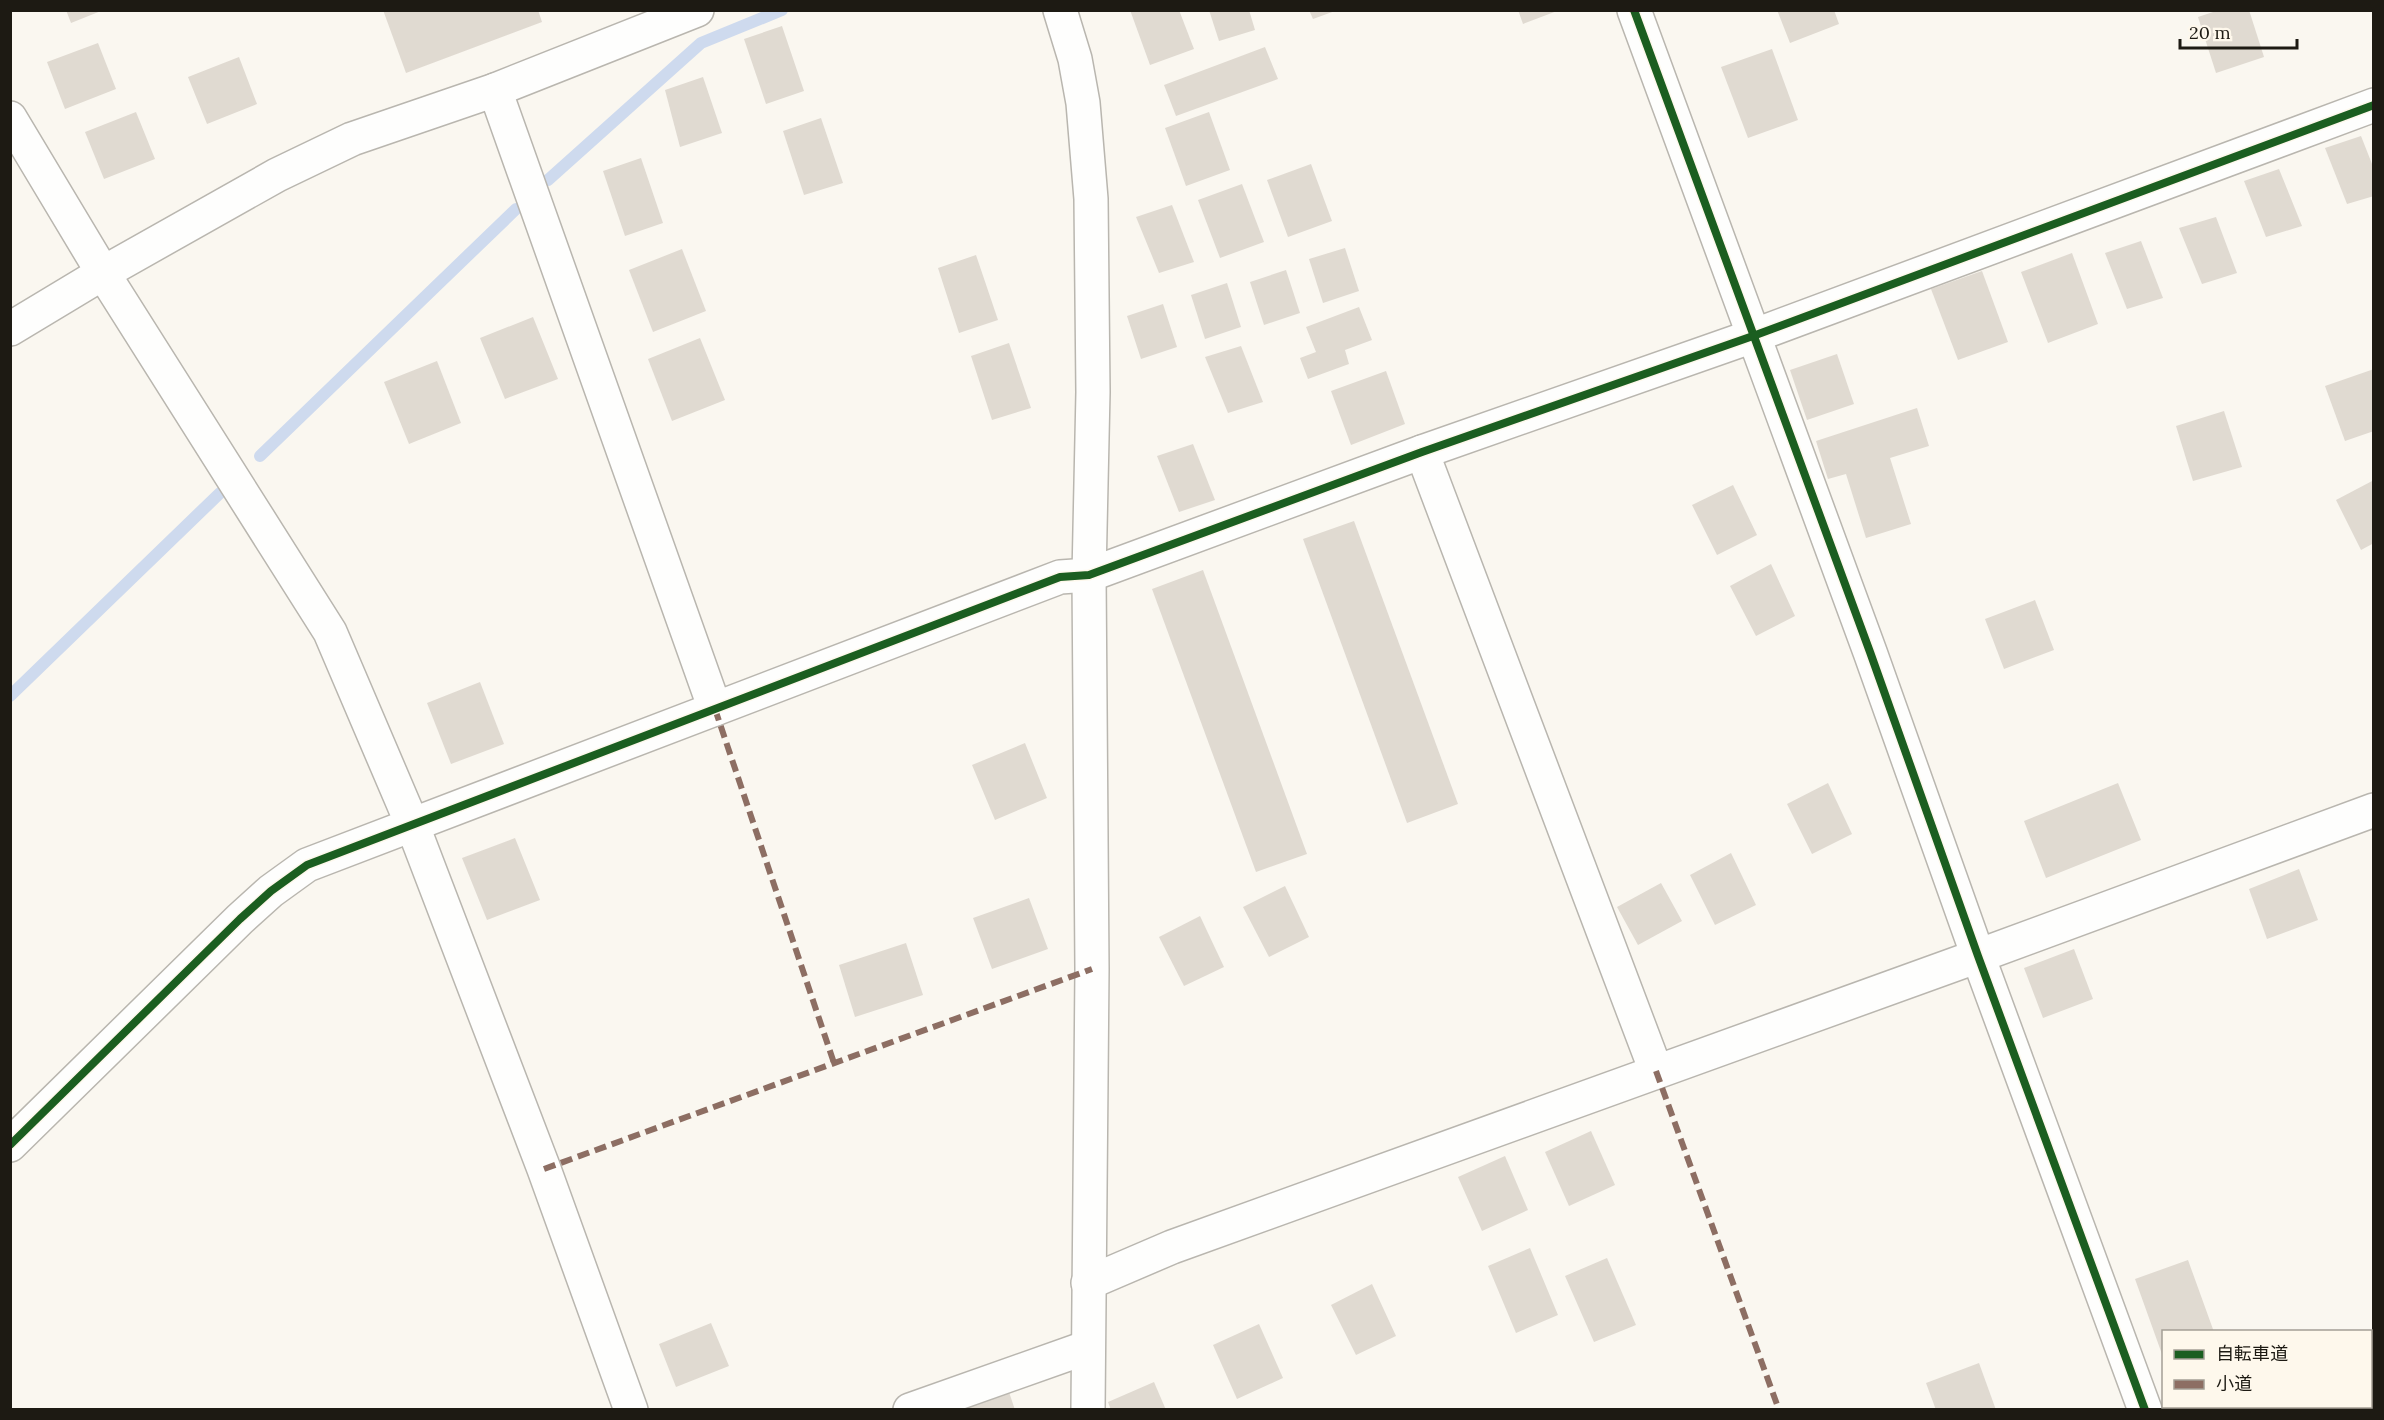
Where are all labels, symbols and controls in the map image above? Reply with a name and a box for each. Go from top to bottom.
scale bar [2180,12,2297,50]
text: 20 m [2189,21,2231,44]
legend [2162,1330,2372,1408]
text: 自転車道 [2216,1342,2288,1365]
text: 小道 [2216,1372,2252,1395]

